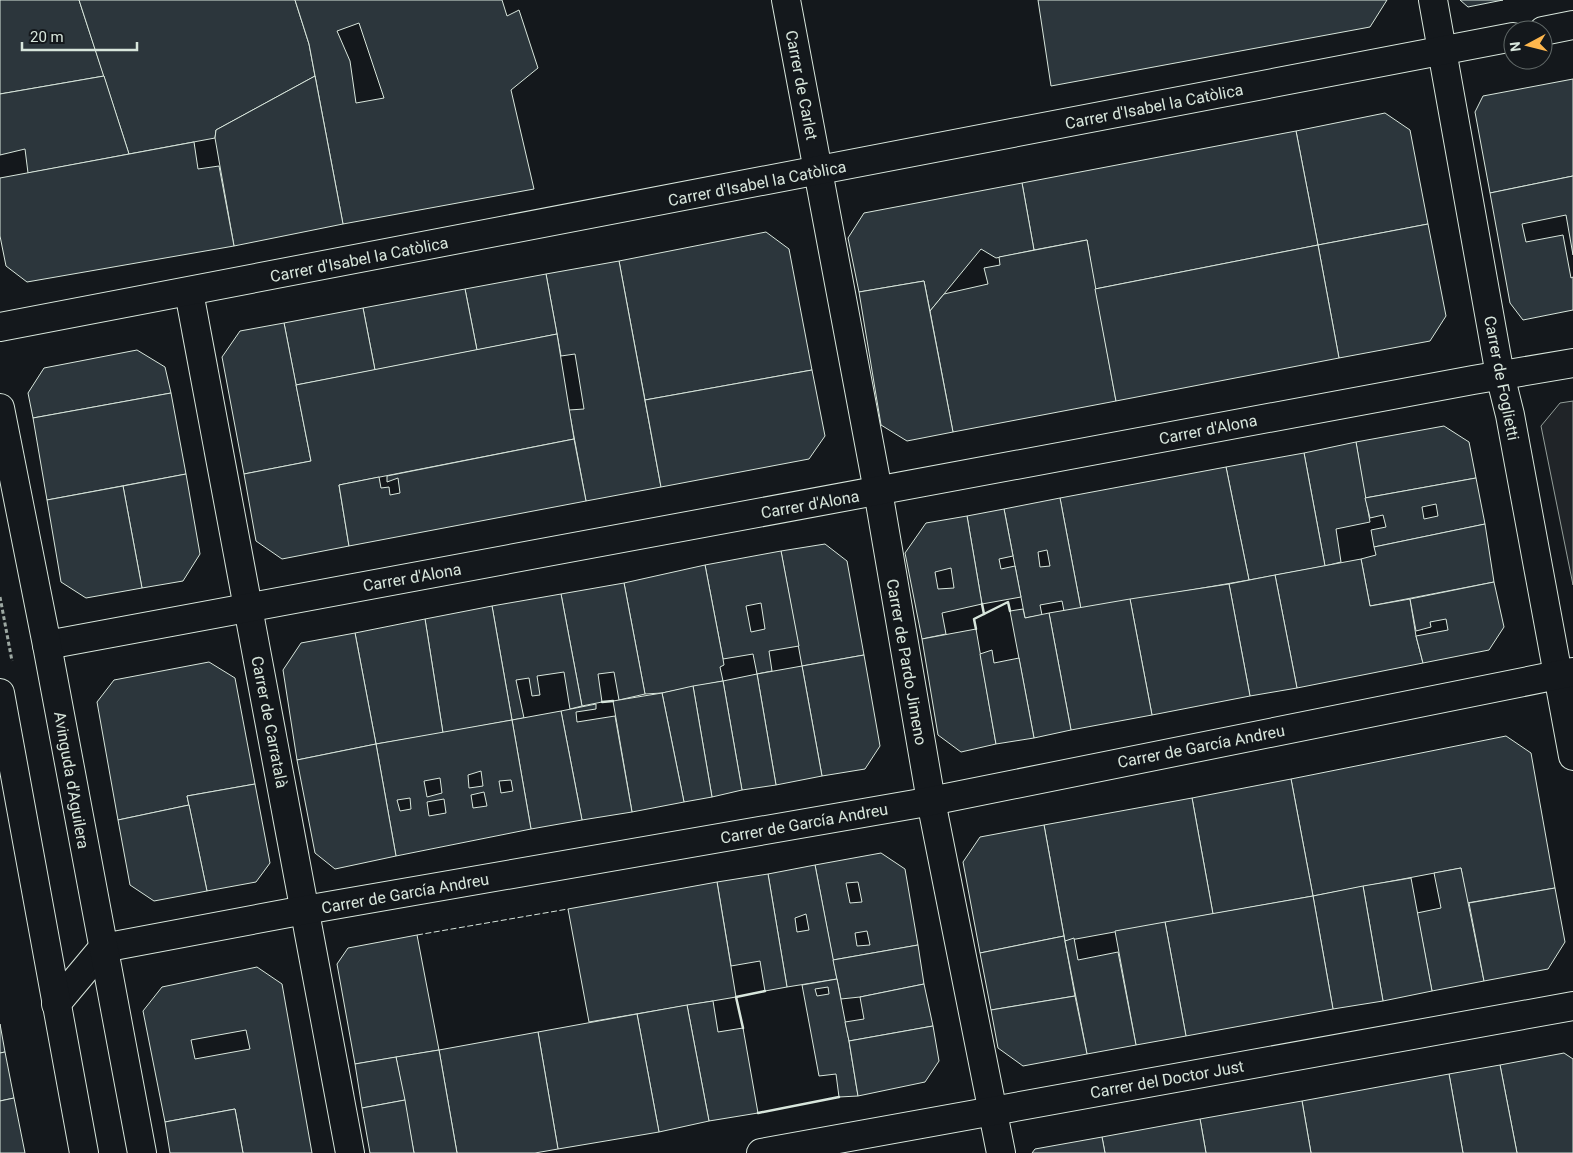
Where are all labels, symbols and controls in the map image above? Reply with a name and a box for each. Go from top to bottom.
scale bar [22,20,138,52]
north arrow [1503,20,1553,70]
text: 20 m [30,28,64,46]
street label: Carrer de Carlet [782,29,821,142]
text: N [1507,41,1524,52]
street label: Carrer d'Isabel la Catòlica [1063,80,1245,133]
street label: Carrer d'Isabel la Catòlica [666,157,848,210]
street label: Carrer d'Isabel la Catòlica [268,233,450,286]
street label: Carrer de Foglietti [1480,314,1523,442]
street label: Carrer d'Alona [1157,411,1259,448]
street label: Carrer d'Alona [759,486,861,522]
street label: Carrer d'Alona [361,559,463,595]
street label: Carrer de Pardo Jimeno [883,577,930,747]
street label: Carrer de Carratalà [247,654,292,790]
street label: Avinguda d'Aguilera [50,710,93,850]
street label: Carrer de García Andreu [1116,721,1286,772]
street label: Carrer de García Andreu [719,799,889,848]
street label: Carrer de García Andreu [320,869,490,918]
street label: Carrer del Doctor Just [1089,1057,1245,1102]

